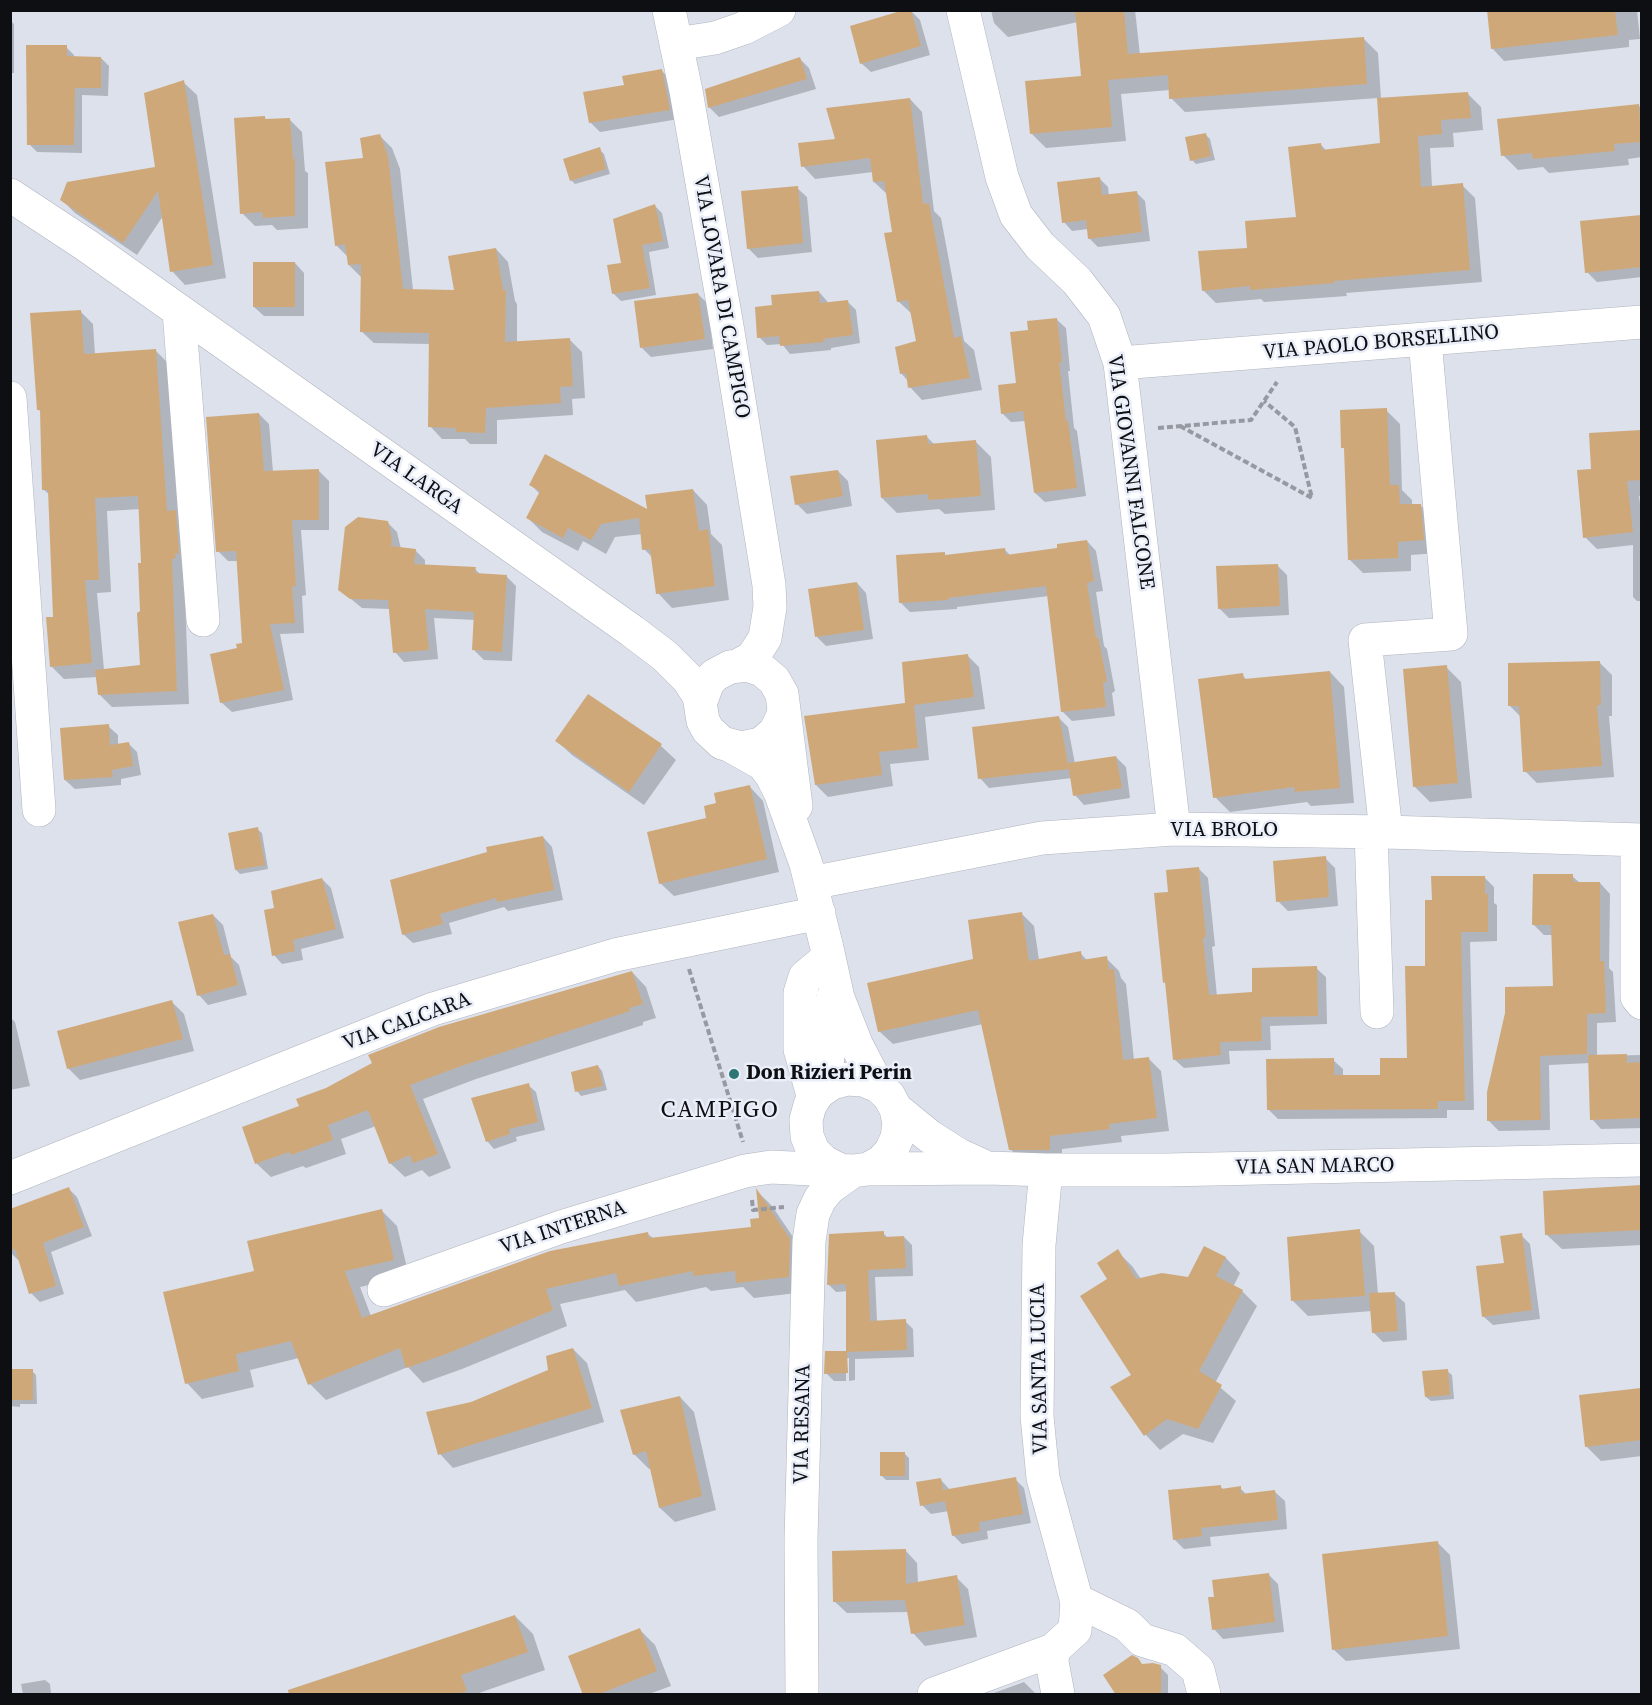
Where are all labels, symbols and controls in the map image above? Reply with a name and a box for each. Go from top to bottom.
street label: VIA LOVARA DI CAMPIGO [687,173,755,421]
street label: VIA PAOLO BORSELLINO [1262,320,1500,366]
street label: VIA GIOVANNI FALCONE [1101,353,1159,591]
street label: VIA LARGA [364,438,468,520]
street label: VIA BROLO [1170,818,1278,844]
street label: VIA CALCARA [339,987,475,1057]
place label: Don Rizieri Perin [746,1061,912,1087]
marker: Don Rizieri Perin [727,1067,741,1081]
district label: CAMPIGO [661,1097,779,1125]
street label: VIA SAN MARCO [1235,1153,1395,1181]
street label: VIA INTERNA [497,1196,629,1260]
street label: VIA SANTA LUCIA [1026,1283,1054,1455]
street label: VIA RESANA [789,1364,817,1484]

